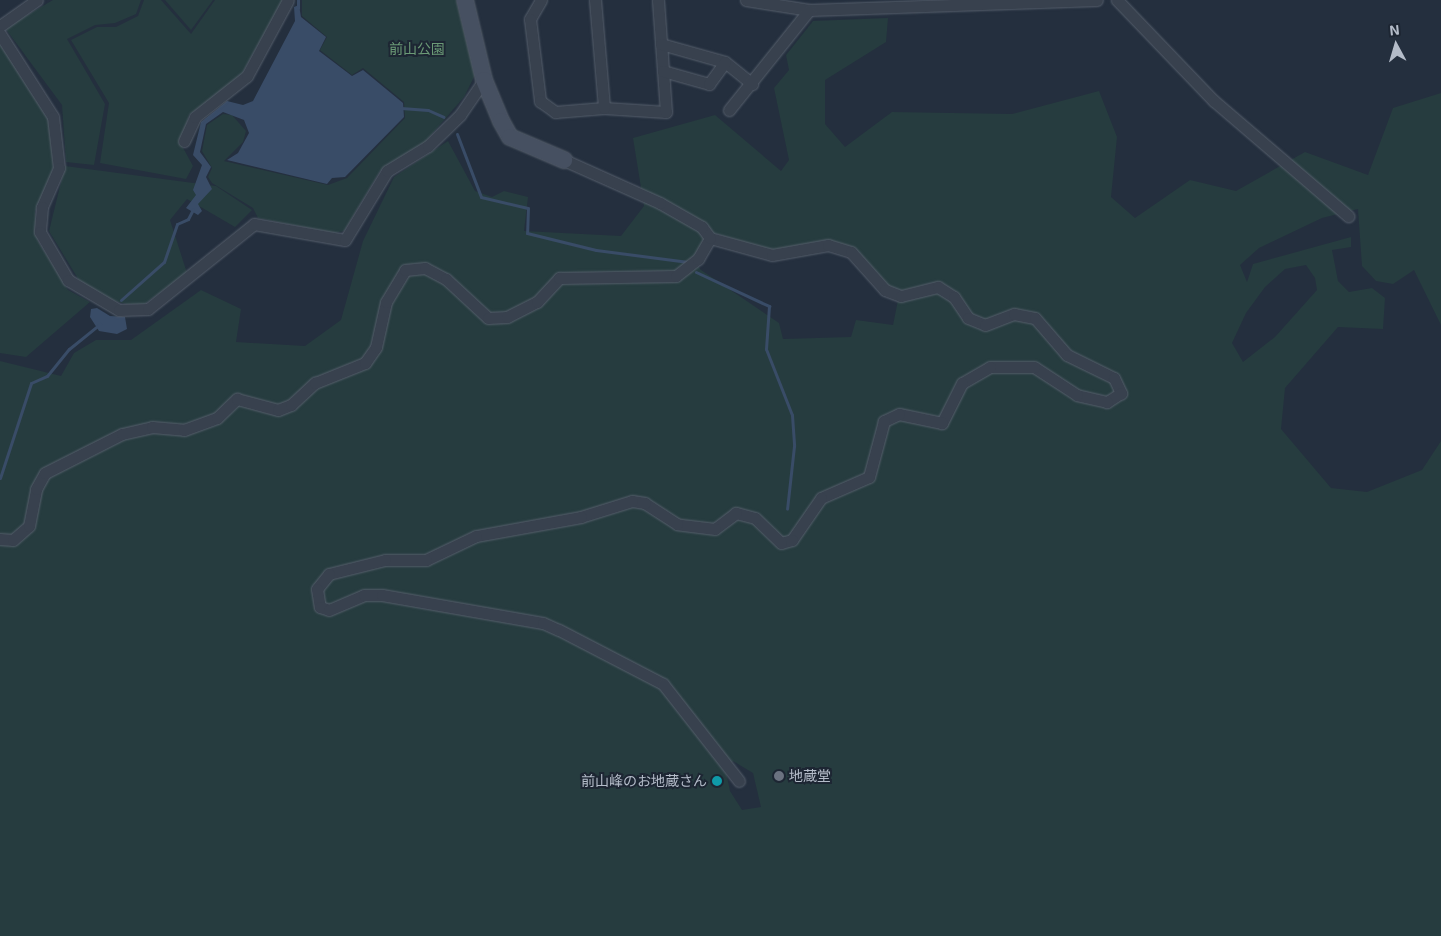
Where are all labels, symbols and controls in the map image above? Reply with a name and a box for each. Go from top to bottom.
north arrow [1371,20,1421,70]
text: N [1388,21,1400,39]
park label: 前山公園 [389,41,445,57]
place label: 地蔵堂 [789,768,831,784]
marker: 地蔵堂 [773,770,785,782]
place label: 前山峰のお地蔵さん [581,773,707,789]
marker: 前山峰のお地蔵さん [711,775,723,787]

